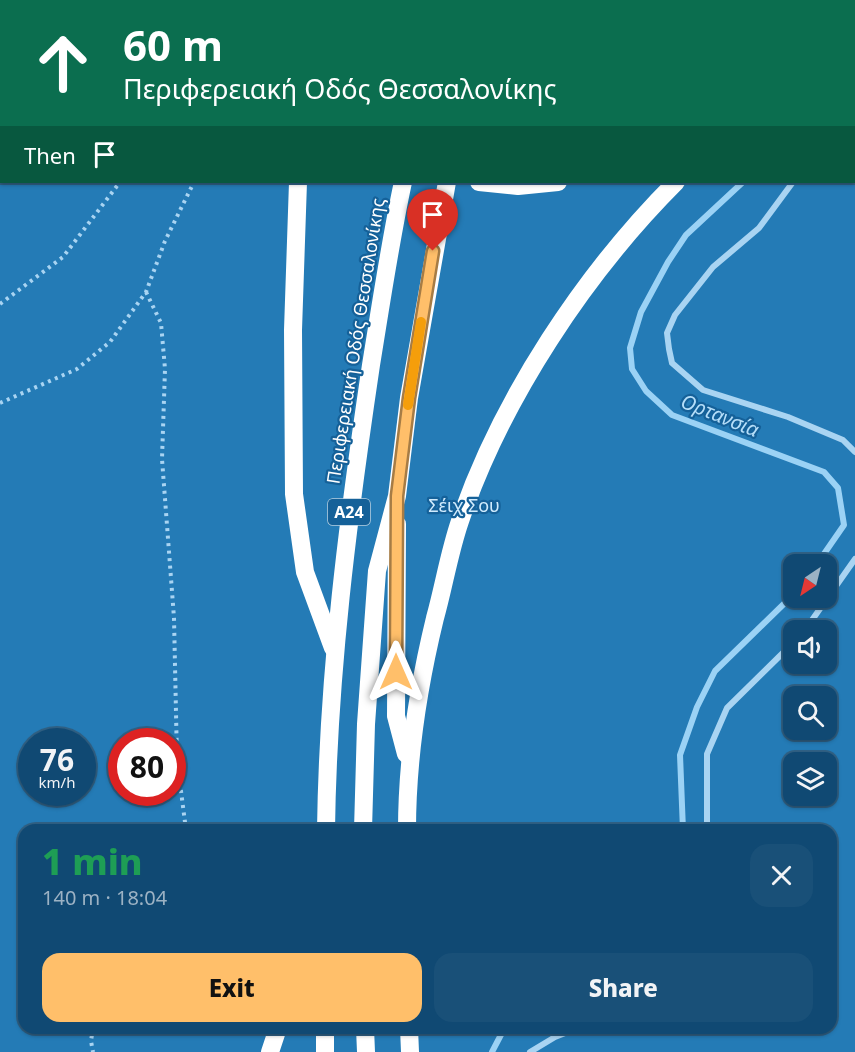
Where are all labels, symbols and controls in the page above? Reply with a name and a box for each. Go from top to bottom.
text: 60 m [123,16,223,73]
icon: ahead [24,24,102,102]
text: Περιφερειακή Οδός Θεσσαλονίκης [123,70,557,107]
icon: arrive [88,138,121,171]
text: Then [24,140,76,170]
pin [407,189,458,251]
street label: Περιφερειακή Οδός Θεσσαλονίκης [321,196,389,486]
icon: arrive [416,198,449,231]
water label: Ορτανσία [677,387,763,443]
park label: Σέιχ Σου [428,493,500,517]
road number: Α24 [328,499,370,525]
north arrow [783,554,837,608]
map controls [783,554,837,806]
button: sound [783,620,837,674]
position arrow [364,640,428,704]
button: search [783,686,837,740]
speed limit sign: 80 [108,728,186,806]
text: 76 [40,739,74,780]
button: layers [783,752,837,806]
text: km/h [39,772,75,792]
text: 1 min [42,837,143,886]
button: close [750,844,813,907]
text: 140 m · 18:04 [42,884,167,911]
button: Exit [42,953,422,1022]
button: Share [434,953,813,1022]

